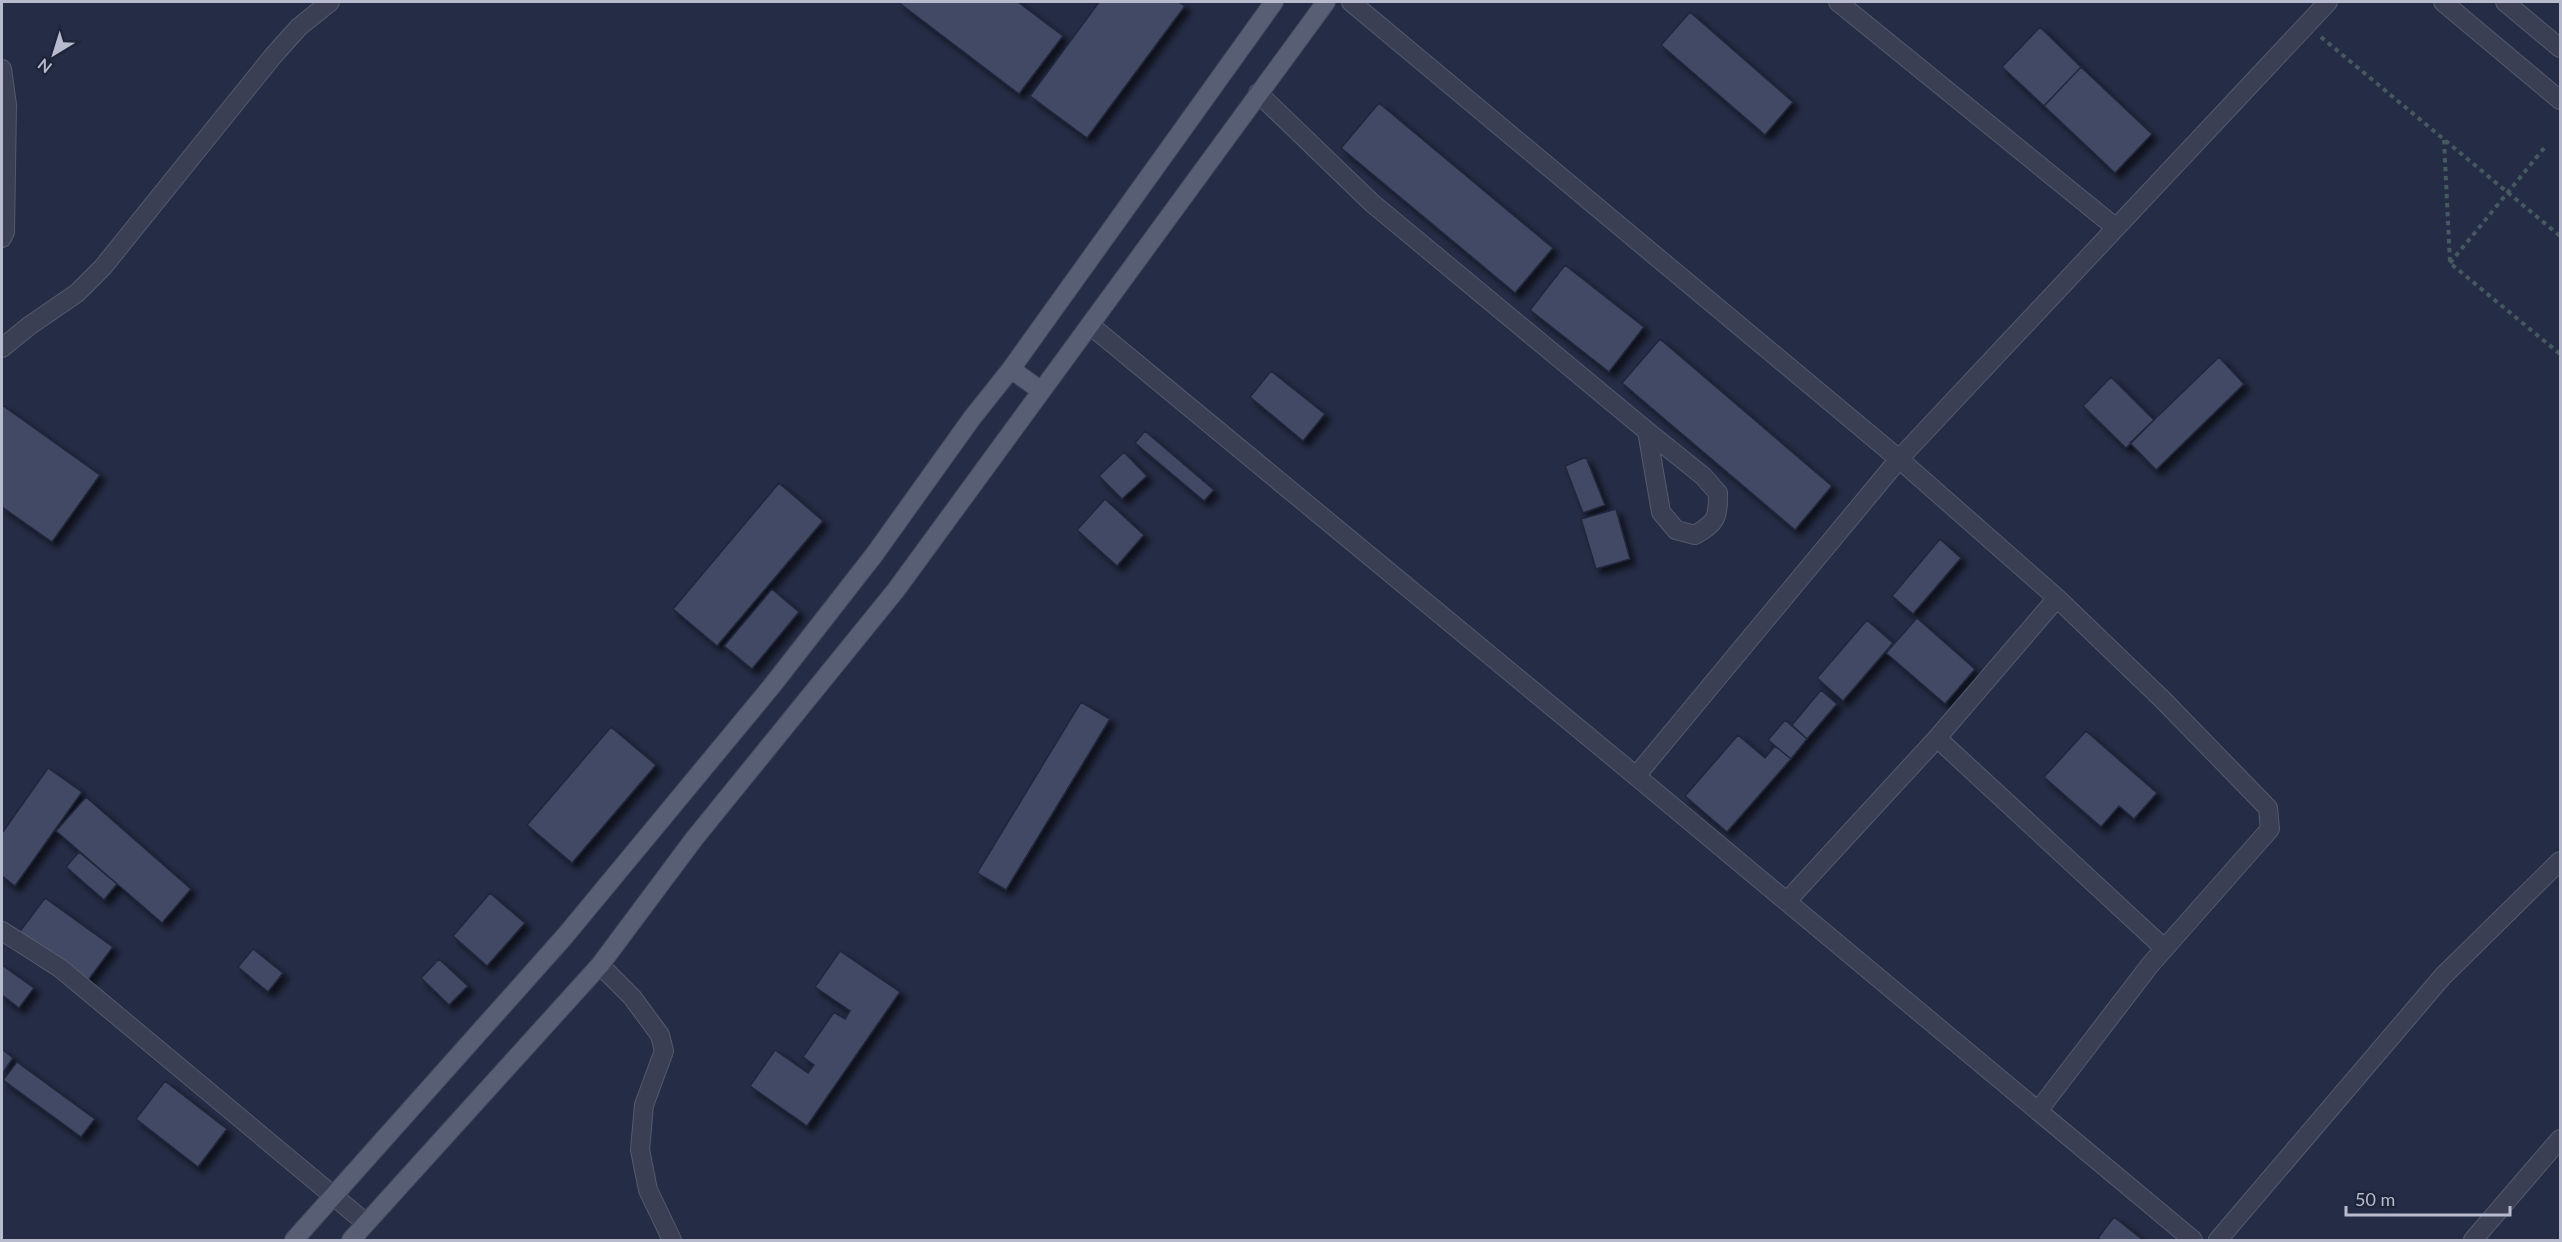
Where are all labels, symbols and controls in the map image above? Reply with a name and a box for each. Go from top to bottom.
north arrow [24,24,84,84]
text: N [34,55,55,77]
scale bar [2346,1179,2510,1217]
text: 50 m [2355,1188,2395,1210]

